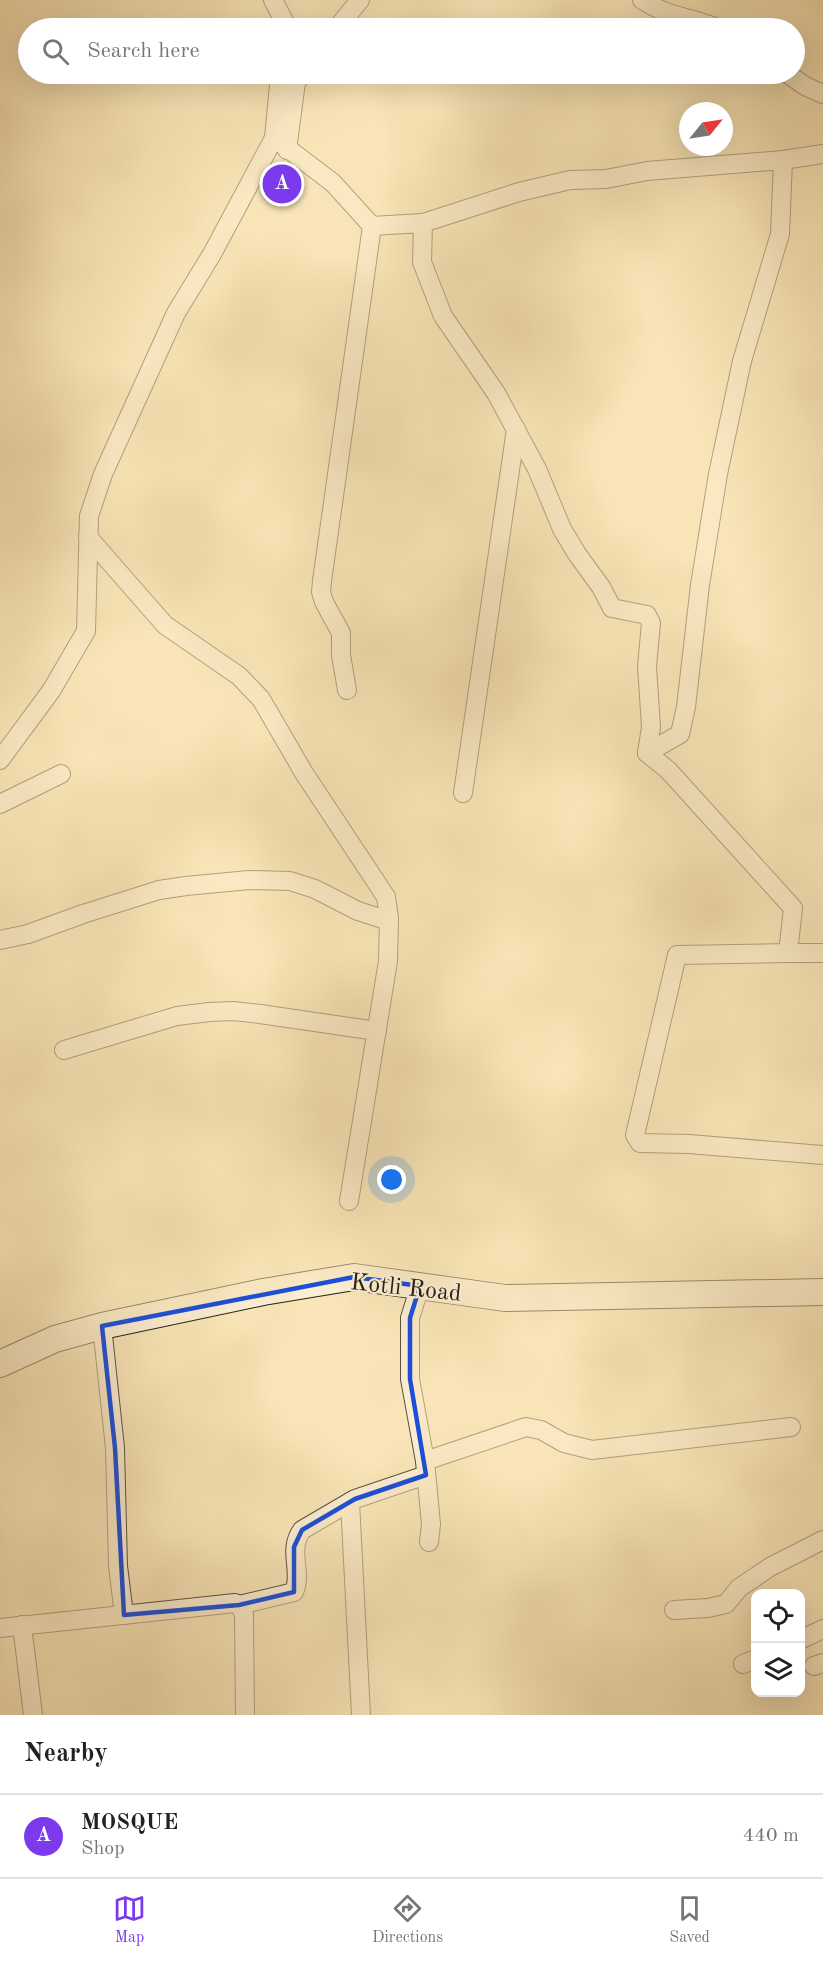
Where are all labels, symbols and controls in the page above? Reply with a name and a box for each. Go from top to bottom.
search box [18,18,805,84]
icon: search [39,35,72,68]
text: Search here [87,40,200,62]
north arrow [679,102,733,156]
pin: A [262,162,302,207]
your location [377,1165,406,1194]
street label: Kotli Road [349,1271,463,1307]
map controls [751,1589,805,1697]
button: locate [751,1589,805,1643]
button: layers [751,1643,805,1697]
text: Nearby [24,1741,108,1767]
text: MOSQUE [81,1812,178,1834]
text: A [36,1826,51,1846]
text: 440 m [743,1826,799,1846]
text: Shop [81,1839,125,1859]
tab: Map [113,1892,146,1948]
tab: Directions [372,1892,443,1948]
tab: Saved [669,1892,710,1948]

